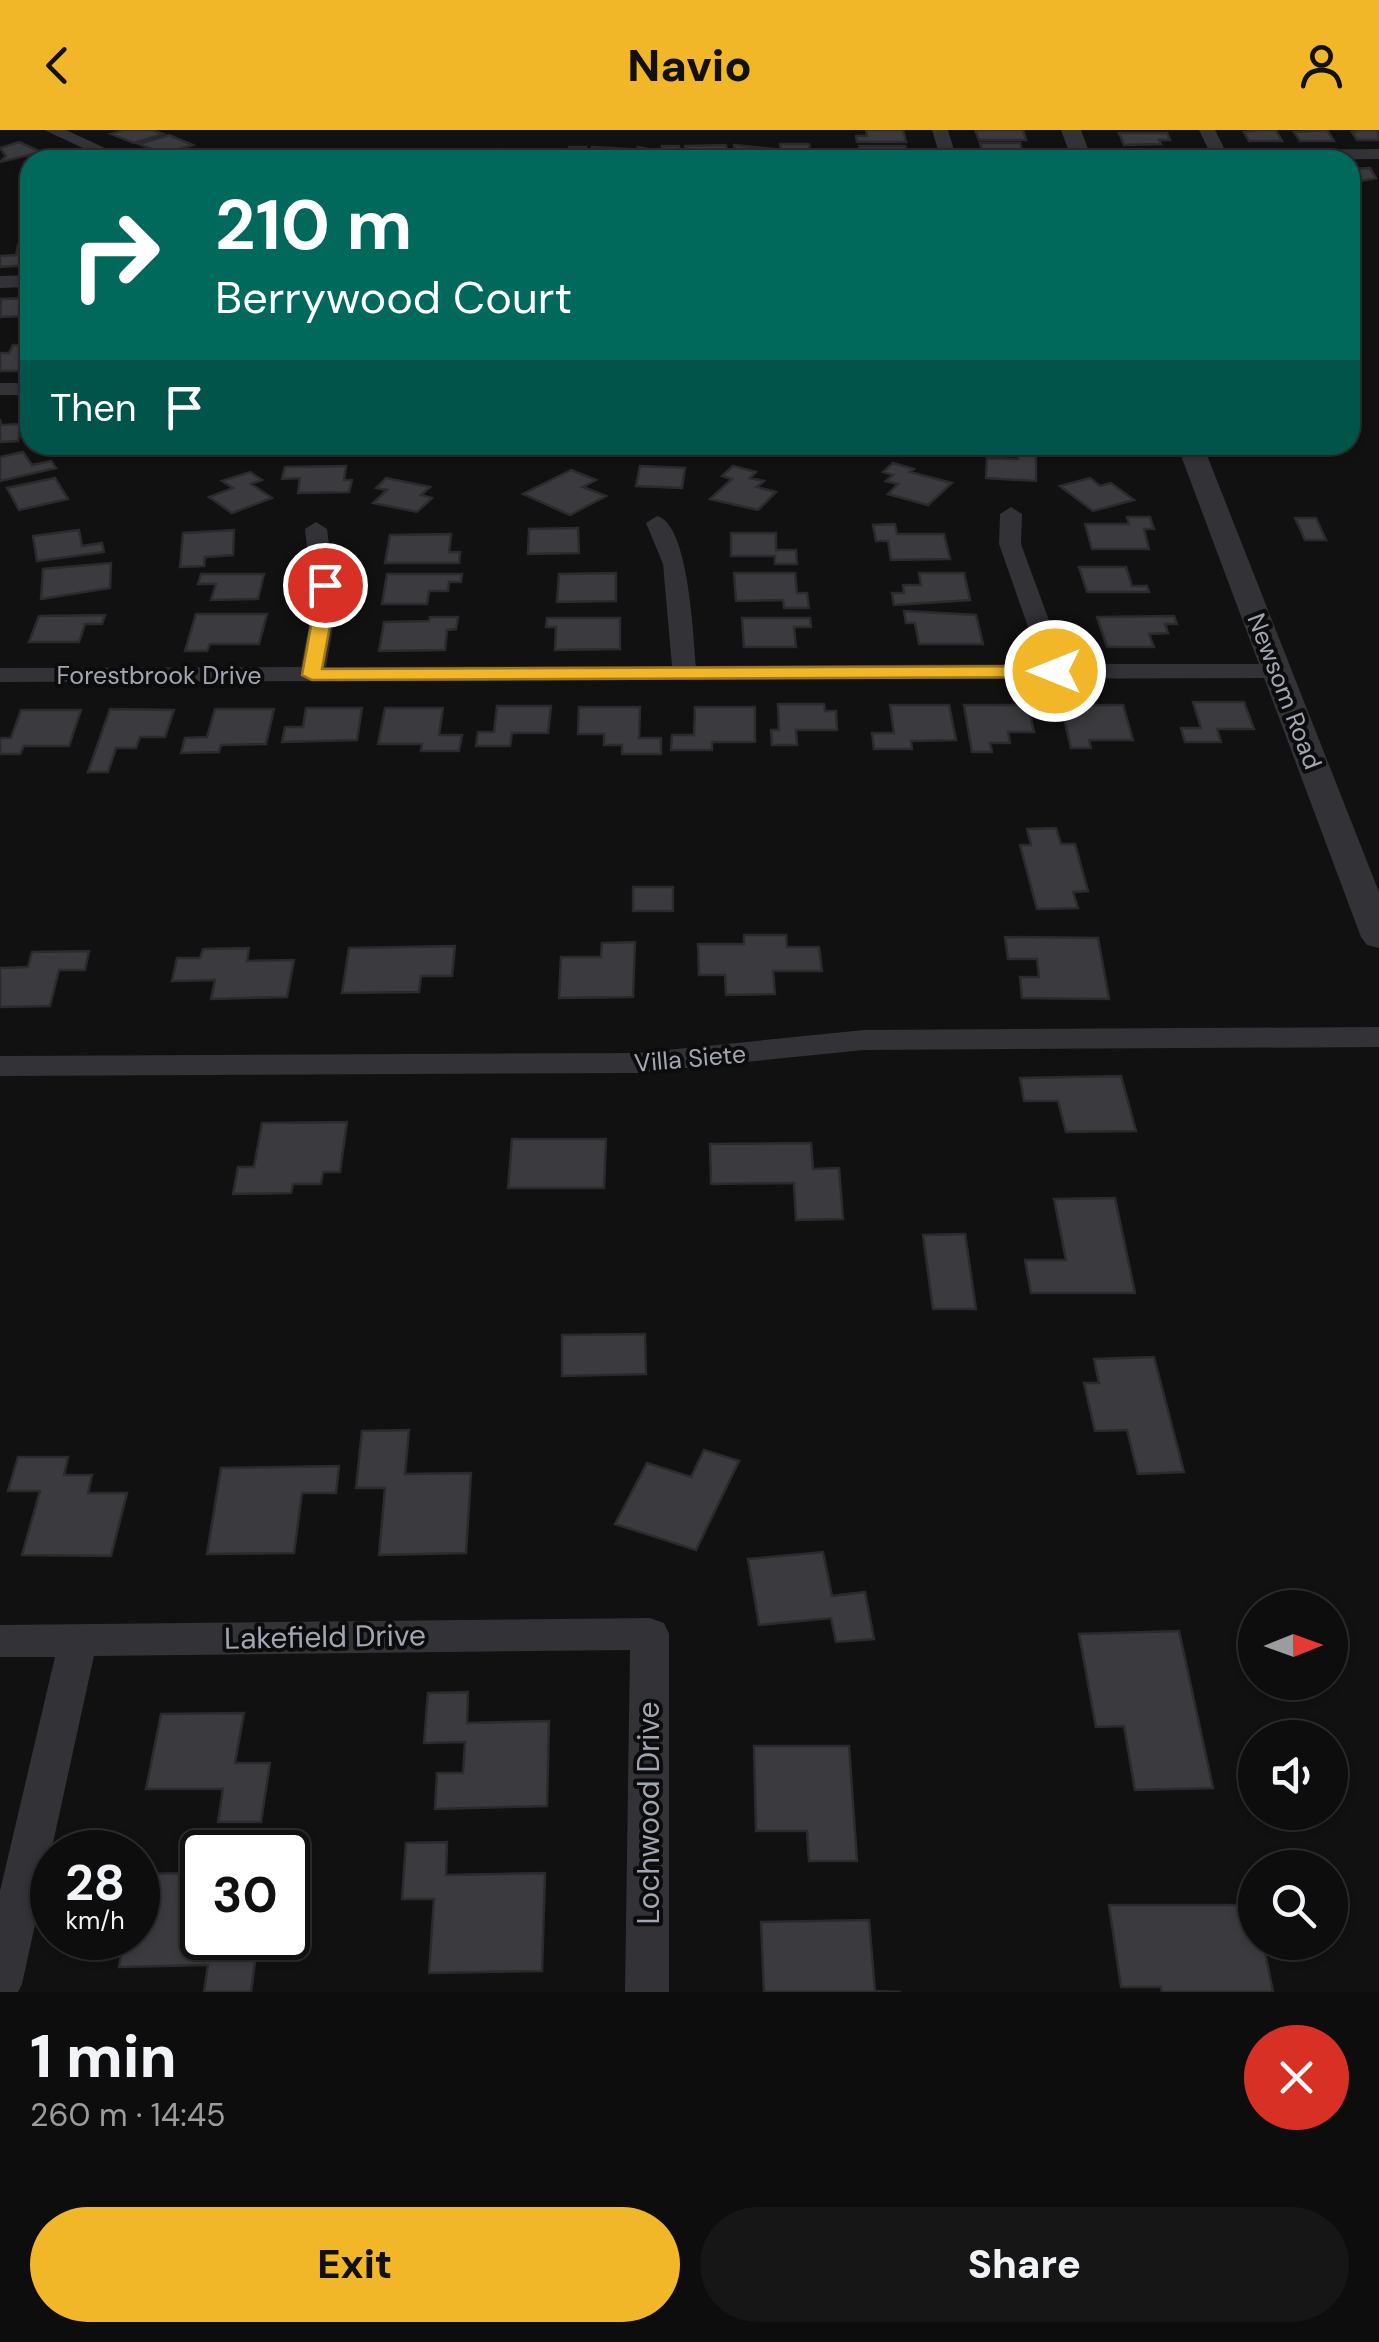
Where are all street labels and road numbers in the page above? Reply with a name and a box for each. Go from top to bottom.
street label: Newsom Road [1240,608,1329,774]
street label: Forestbrook Drive [57,659,261,692]
street label: Villa Siete [633,1037,747,1080]
street label: Lakefield Drive [224,1615,426,1658]
street label: Lochwood Drive [629,1701,668,1925]

